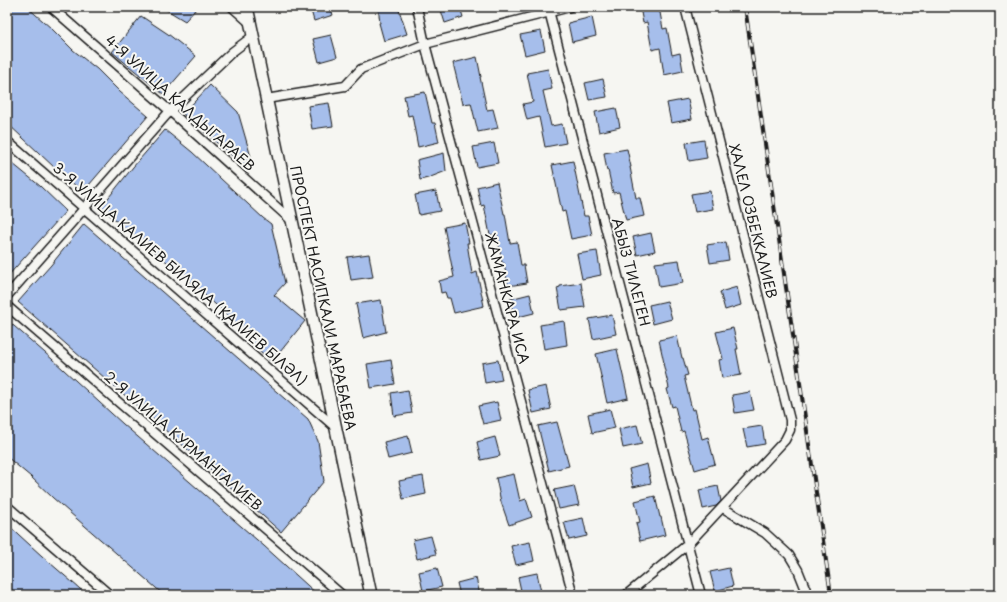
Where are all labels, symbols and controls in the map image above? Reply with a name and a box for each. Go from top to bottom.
street label: 4-Я УЛИЦА КАЛДЫГАРАЕВ [101,30,260,176]
street label: ХАЛЕЛ ОЗБЕККАЛИЕВ [724,141,783,300]
street label: 3-Я УЛИЦА КАЛИЕВ БИЛЯЛА (ҚАЛИЕВ БІЛӘЛ) [49,157,312,390]
street label: ПРОСПЕКТ НАСИПКАЛИ МАРАБАЕВА [285,164,362,432]
street label: АБЫЗ ТИЛЕГЕН [607,215,656,328]
street label: ЖАМАНКАРА ИСА [480,230,535,366]
street label: 2-Я УЛИЦА КУРМАНГАЛИЕВ [100,366,267,515]

